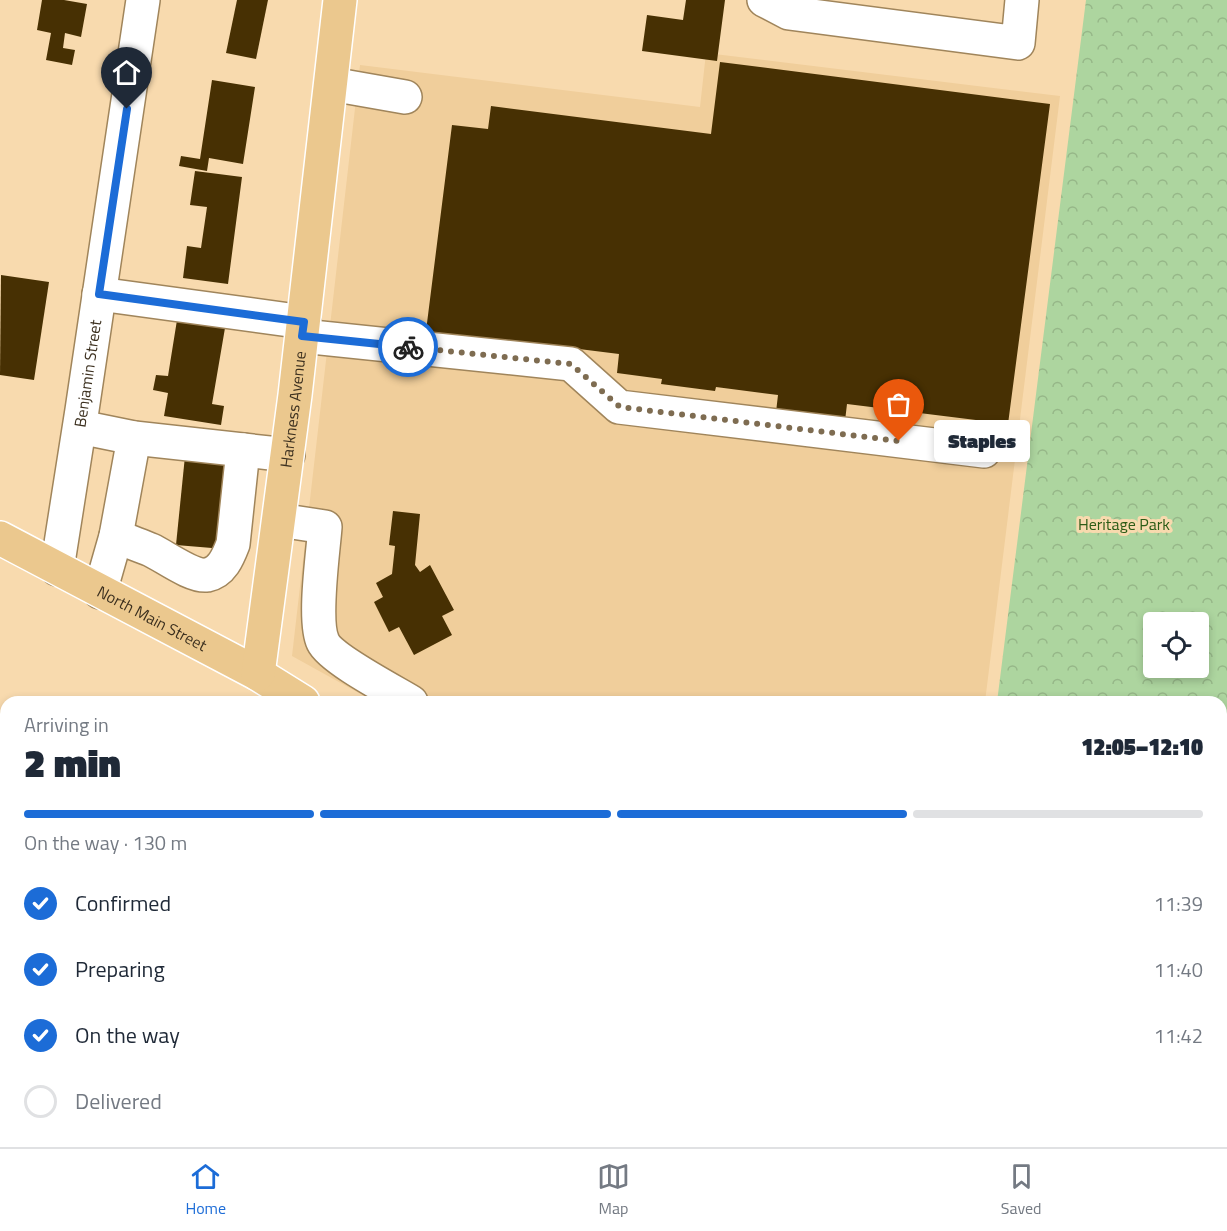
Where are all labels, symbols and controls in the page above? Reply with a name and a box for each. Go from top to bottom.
pin [101,47,152,109]
icon: home [110,56,143,89]
courier [378,317,438,377]
street label: Benjamin Street [67,318,107,429]
icon: bike [392,331,425,364]
street label: Harkness Avenue [273,350,312,469]
pin [873,379,924,441]
icon: bag [882,388,915,421]
callout: Staples [935,420,1031,462]
text: Staples [948,425,1016,456]
park label: Heritage Park [1078,512,1170,536]
street label: North Main Street [93,579,212,657]
map controls [1143,612,1209,678]
button: locate [1143,612,1209,678]
text: Arriving in [24,709,109,740]
text: 12:05–12:10 [1081,730,1203,764]
text: 2 min [24,733,121,792]
text: On the way · 130 m [24,827,187,858]
text: Confirmed [75,886,171,920]
icon: check [24,887,57,920]
text: 11:39 [1154,888,1203,919]
text: Preparing [75,952,165,986]
icon: check [24,953,57,986]
text: 11:40 [1154,954,1203,985]
text: On the way [75,1018,180,1052]
icon: check [24,1019,57,1052]
text: 11:42 [1154,1020,1203,1051]
text: Delivered [75,1084,162,1118]
tab: Home [185,1160,226,1220]
tab: Map [597,1160,630,1220]
tab: Saved [1001,1160,1042,1220]

